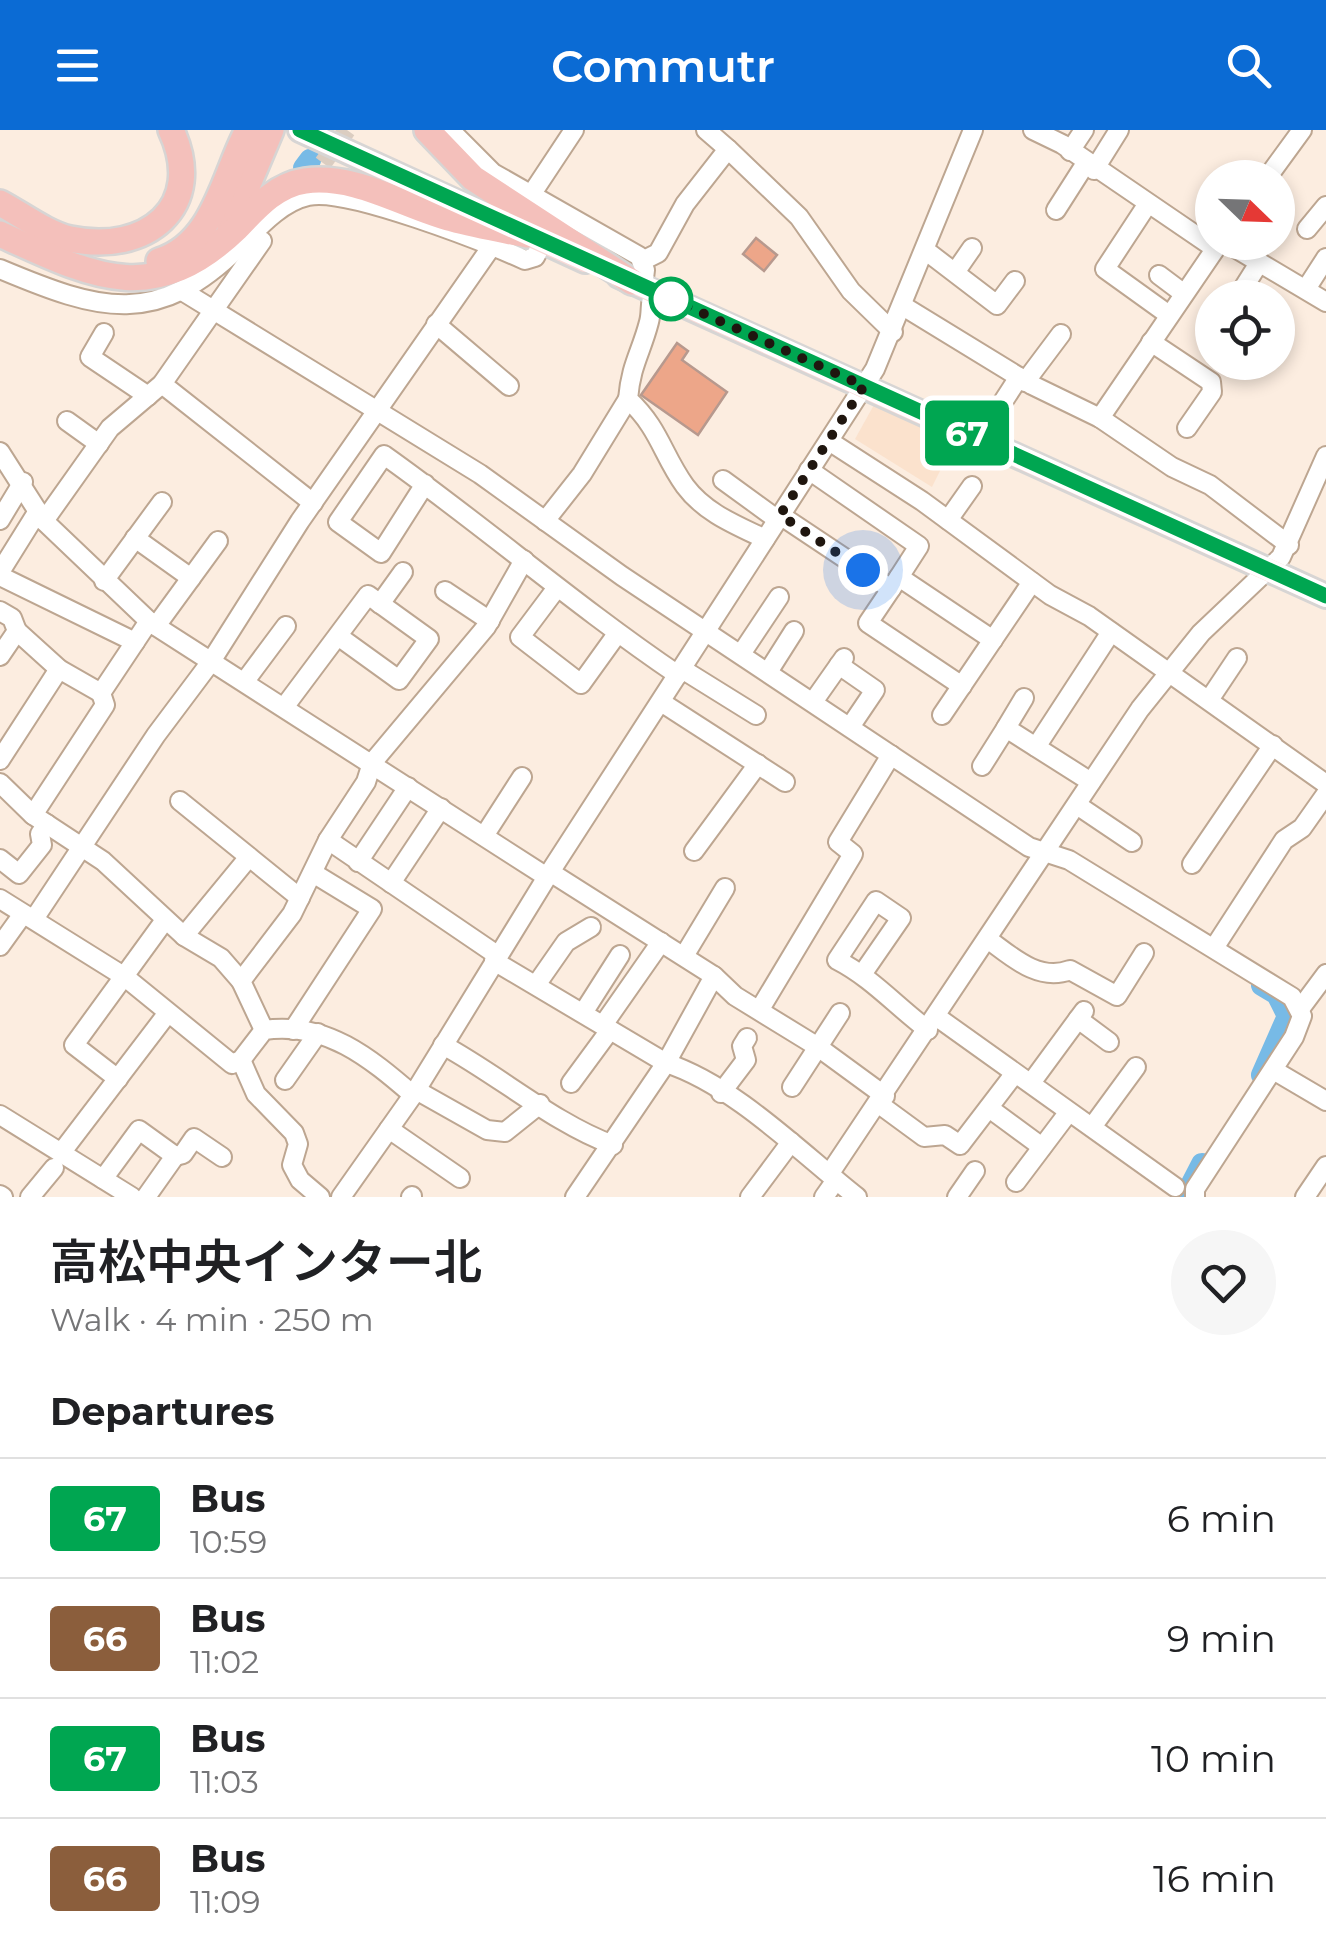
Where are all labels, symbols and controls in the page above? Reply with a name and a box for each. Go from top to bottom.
icon: menu [50,38,105,93]
text: Commutr [551,38,775,93]
icon: search [1221,38,1276,93]
north arrow [1195,160,1295,260]
map controls [1195,160,1295,380]
unlabelled marker [650,278,692,320]
button: locate [1195,280,1295,380]
line badge: 67 [922,400,1012,466]
text: 67 [945,412,989,455]
your location [838,545,888,595]
button: heart [1171,1230,1276,1335]
text: 高松中央インター北 [50,1233,482,1291]
text: Walk · 4 min · 250 m [50,1300,374,1339]
text: Departures [50,1388,274,1435]
text: Bus [190,1475,265,1522]
text: 6 min [1167,1495,1276,1542]
text: 67 [83,1497,127,1540]
text: 10:59 [190,1522,267,1561]
text: Bus [190,1595,265,1642]
text: 9 min [1167,1615,1276,1662]
text: 66 [83,1617,127,1660]
text: 11:02 [190,1642,259,1681]
text: Bus [190,1715,265,1762]
text: 10 min [1151,1735,1276,1782]
text: 67 [83,1737,127,1780]
text: 11:03 [190,1762,259,1801]
text: Bus [190,1835,265,1882]
text: 16 min [1153,1855,1276,1902]
text: 66 [83,1857,127,1900]
text: 11:09 [190,1882,261,1921]

